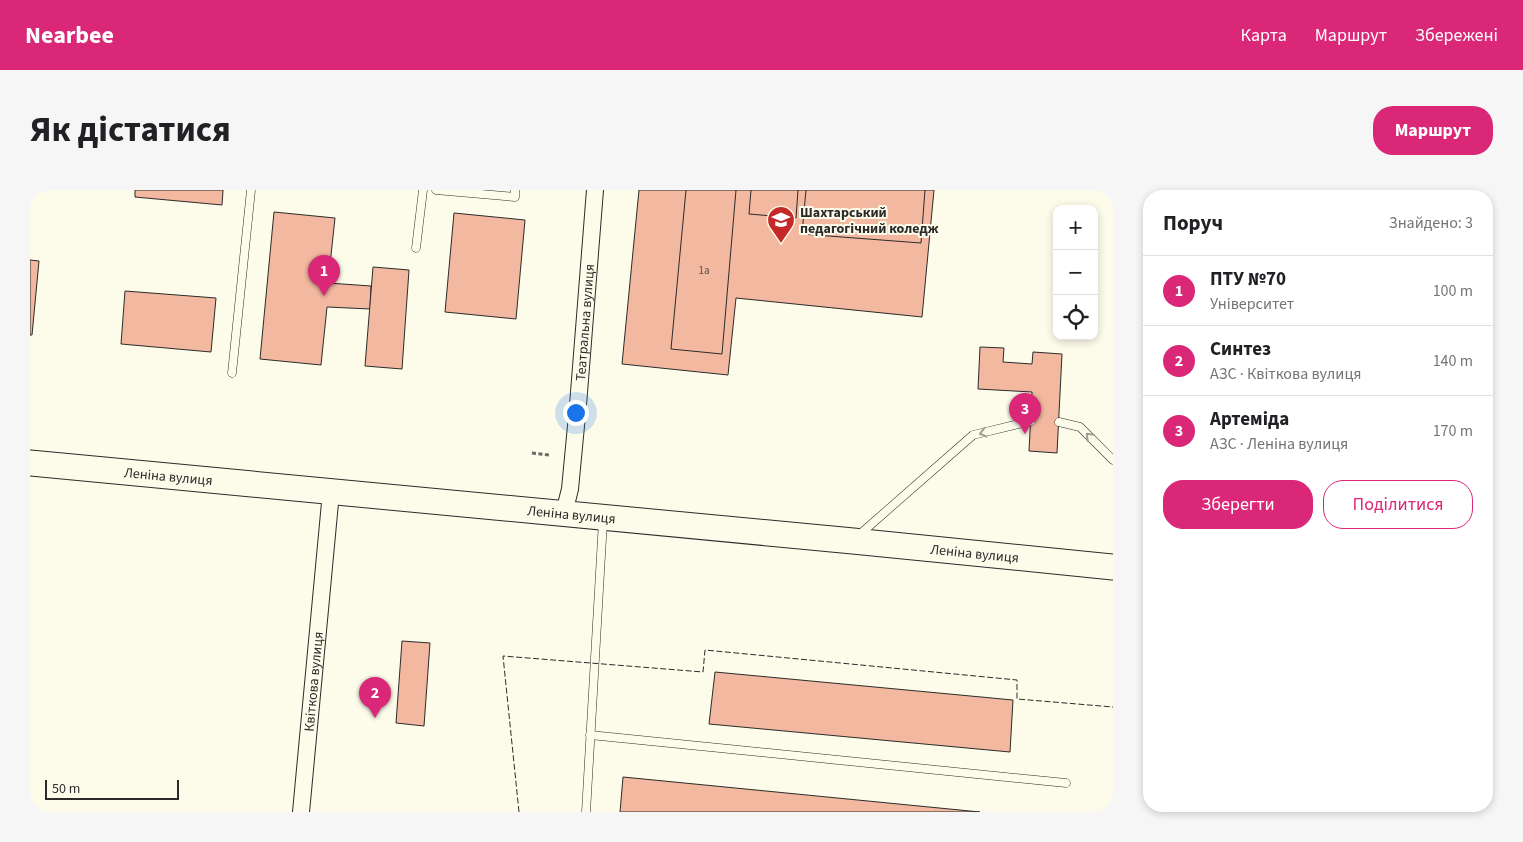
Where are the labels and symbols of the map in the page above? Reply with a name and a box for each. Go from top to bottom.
place label: Шахтарський педагогічний коледж [800,203,939,239]
school or university icon: Шахтарський педагогічний коледж [766,205,796,244]
pin: 1 [308,255,340,296]
street label: Театральна вулиця [571,263,600,382]
house number: 1а [698,263,710,278]
pin: 3 [1009,393,1041,434]
your location [563,400,589,426]
one-way arrow [979,427,988,438]
one-way arrow [1086,433,1095,442]
street label: Леніна вулиця [123,463,213,491]
street label: Леніна вулиця [526,501,617,529]
street label: Леніна вулиця [929,540,1020,569]
street label: Квіткова вулиця [300,631,329,733]
pin: 2 [359,677,391,718]
scale bar [45,777,179,800]

